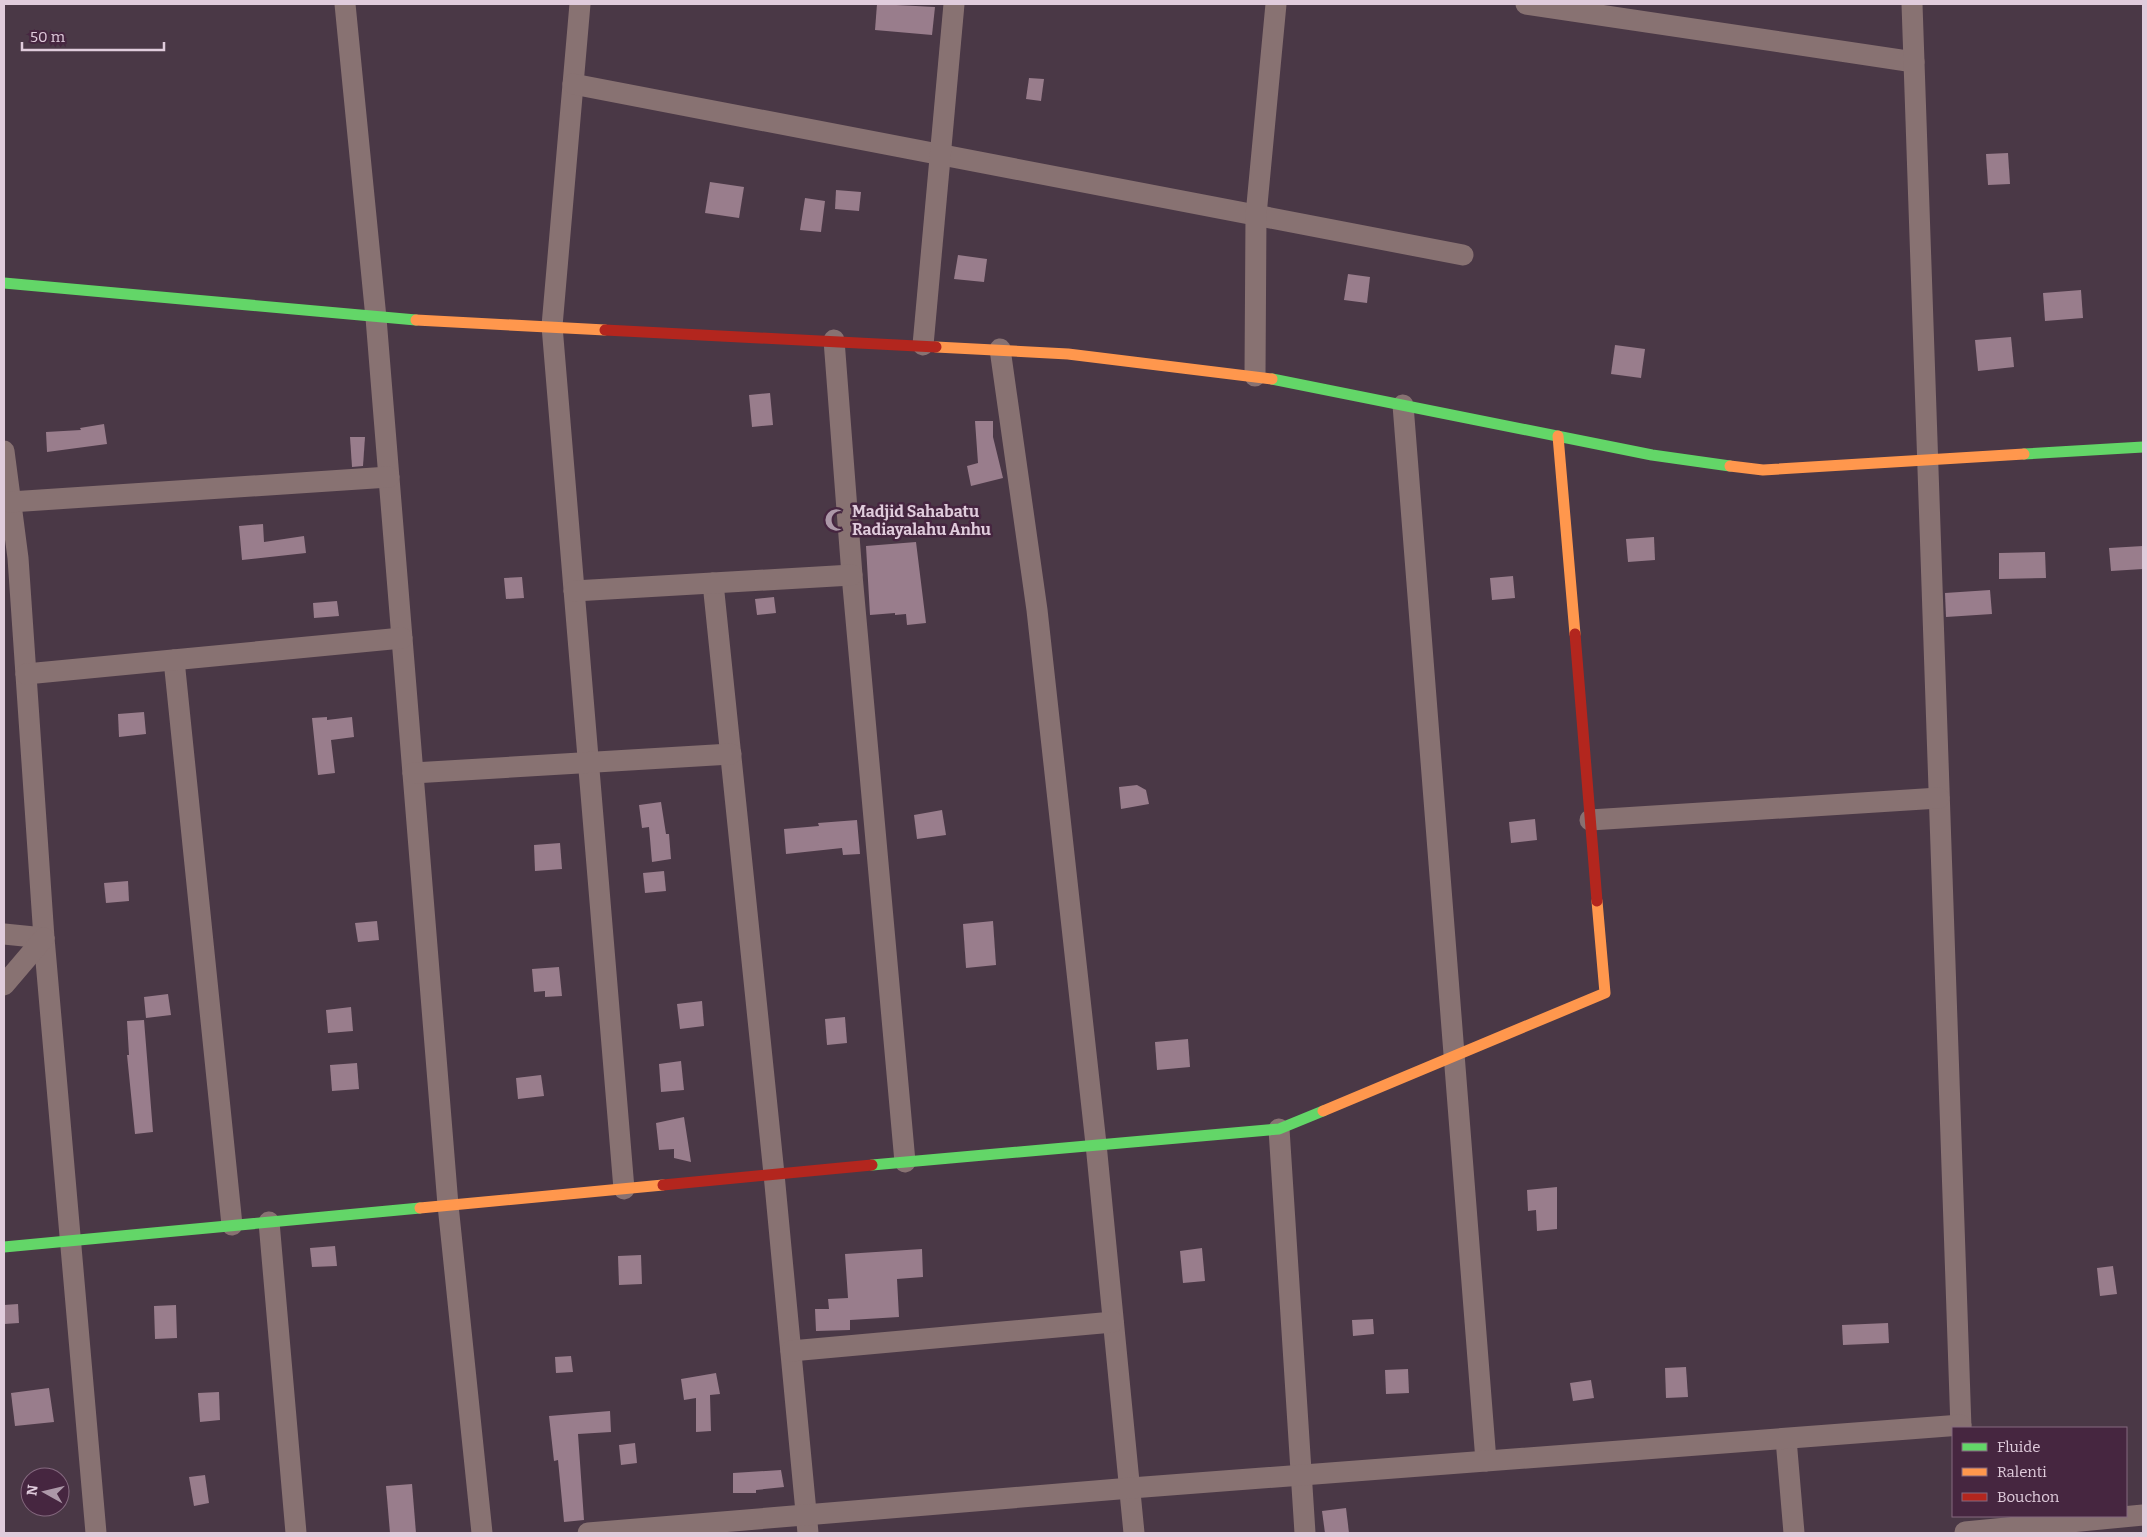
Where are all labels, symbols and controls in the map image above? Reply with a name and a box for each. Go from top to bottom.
scale bar [22,20,165,52]
text: 50 m [30,28,66,46]
place label: Madjid Sahabatu Radiayalahu Anhu [852,502,991,539]
mosque icon: Madjid Sahabatu Radiayalahu Anhu [823,507,849,533]
legend [1952,1427,2127,1517]
text: Fluide [1997,1438,2040,1456]
text: Ralenti [1997,1463,2047,1481]
north arrow [20,1467,70,1517]
text: N [23,1484,42,1497]
text: Bouchon [1997,1488,2060,1506]

